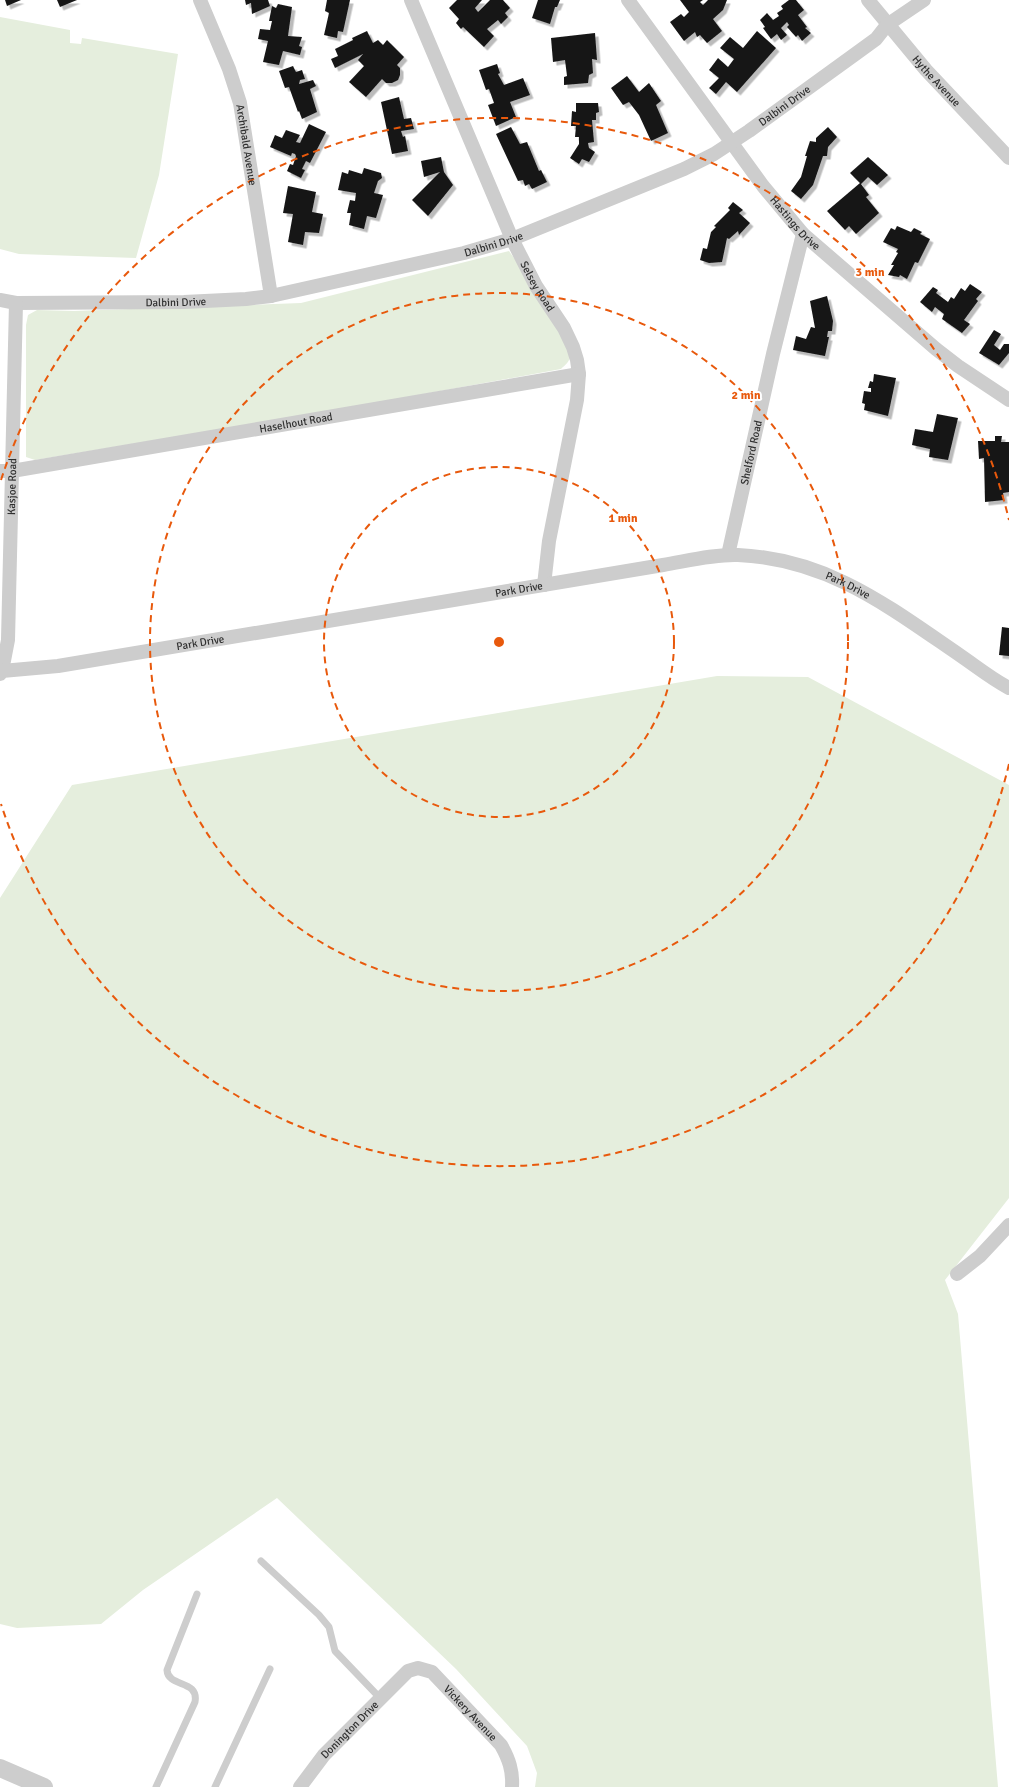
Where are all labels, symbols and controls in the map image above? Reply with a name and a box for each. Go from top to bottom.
street label: Hythe Avenue [910,53,963,109]
street label: Dalbini Drive [756,83,813,129]
street label: Archibald Avenue [233,103,259,186]
street label: Hastings Drive [767,194,823,253]
street label: Dalbini Drive [463,229,525,260]
street label: Selsey Road [517,259,557,314]
text: 3 min [856,265,885,280]
street label: Dalbini Drive [145,295,206,309]
text: 2 min [732,388,761,403]
street label: Haselhout Road [258,410,334,436]
street label: Shelford Road [738,419,765,486]
street label: Kasjoe Road [5,458,19,515]
text: 1 min [609,511,638,526]
street label: Park Drive [824,569,873,602]
street label: Park Drive [494,579,544,600]
street label: Park Drive [175,632,225,653]
centre of rings [492,635,506,649]
street label: Vickery Avenue [441,1683,500,1744]
street label: Donington Drive [318,1698,381,1761]

